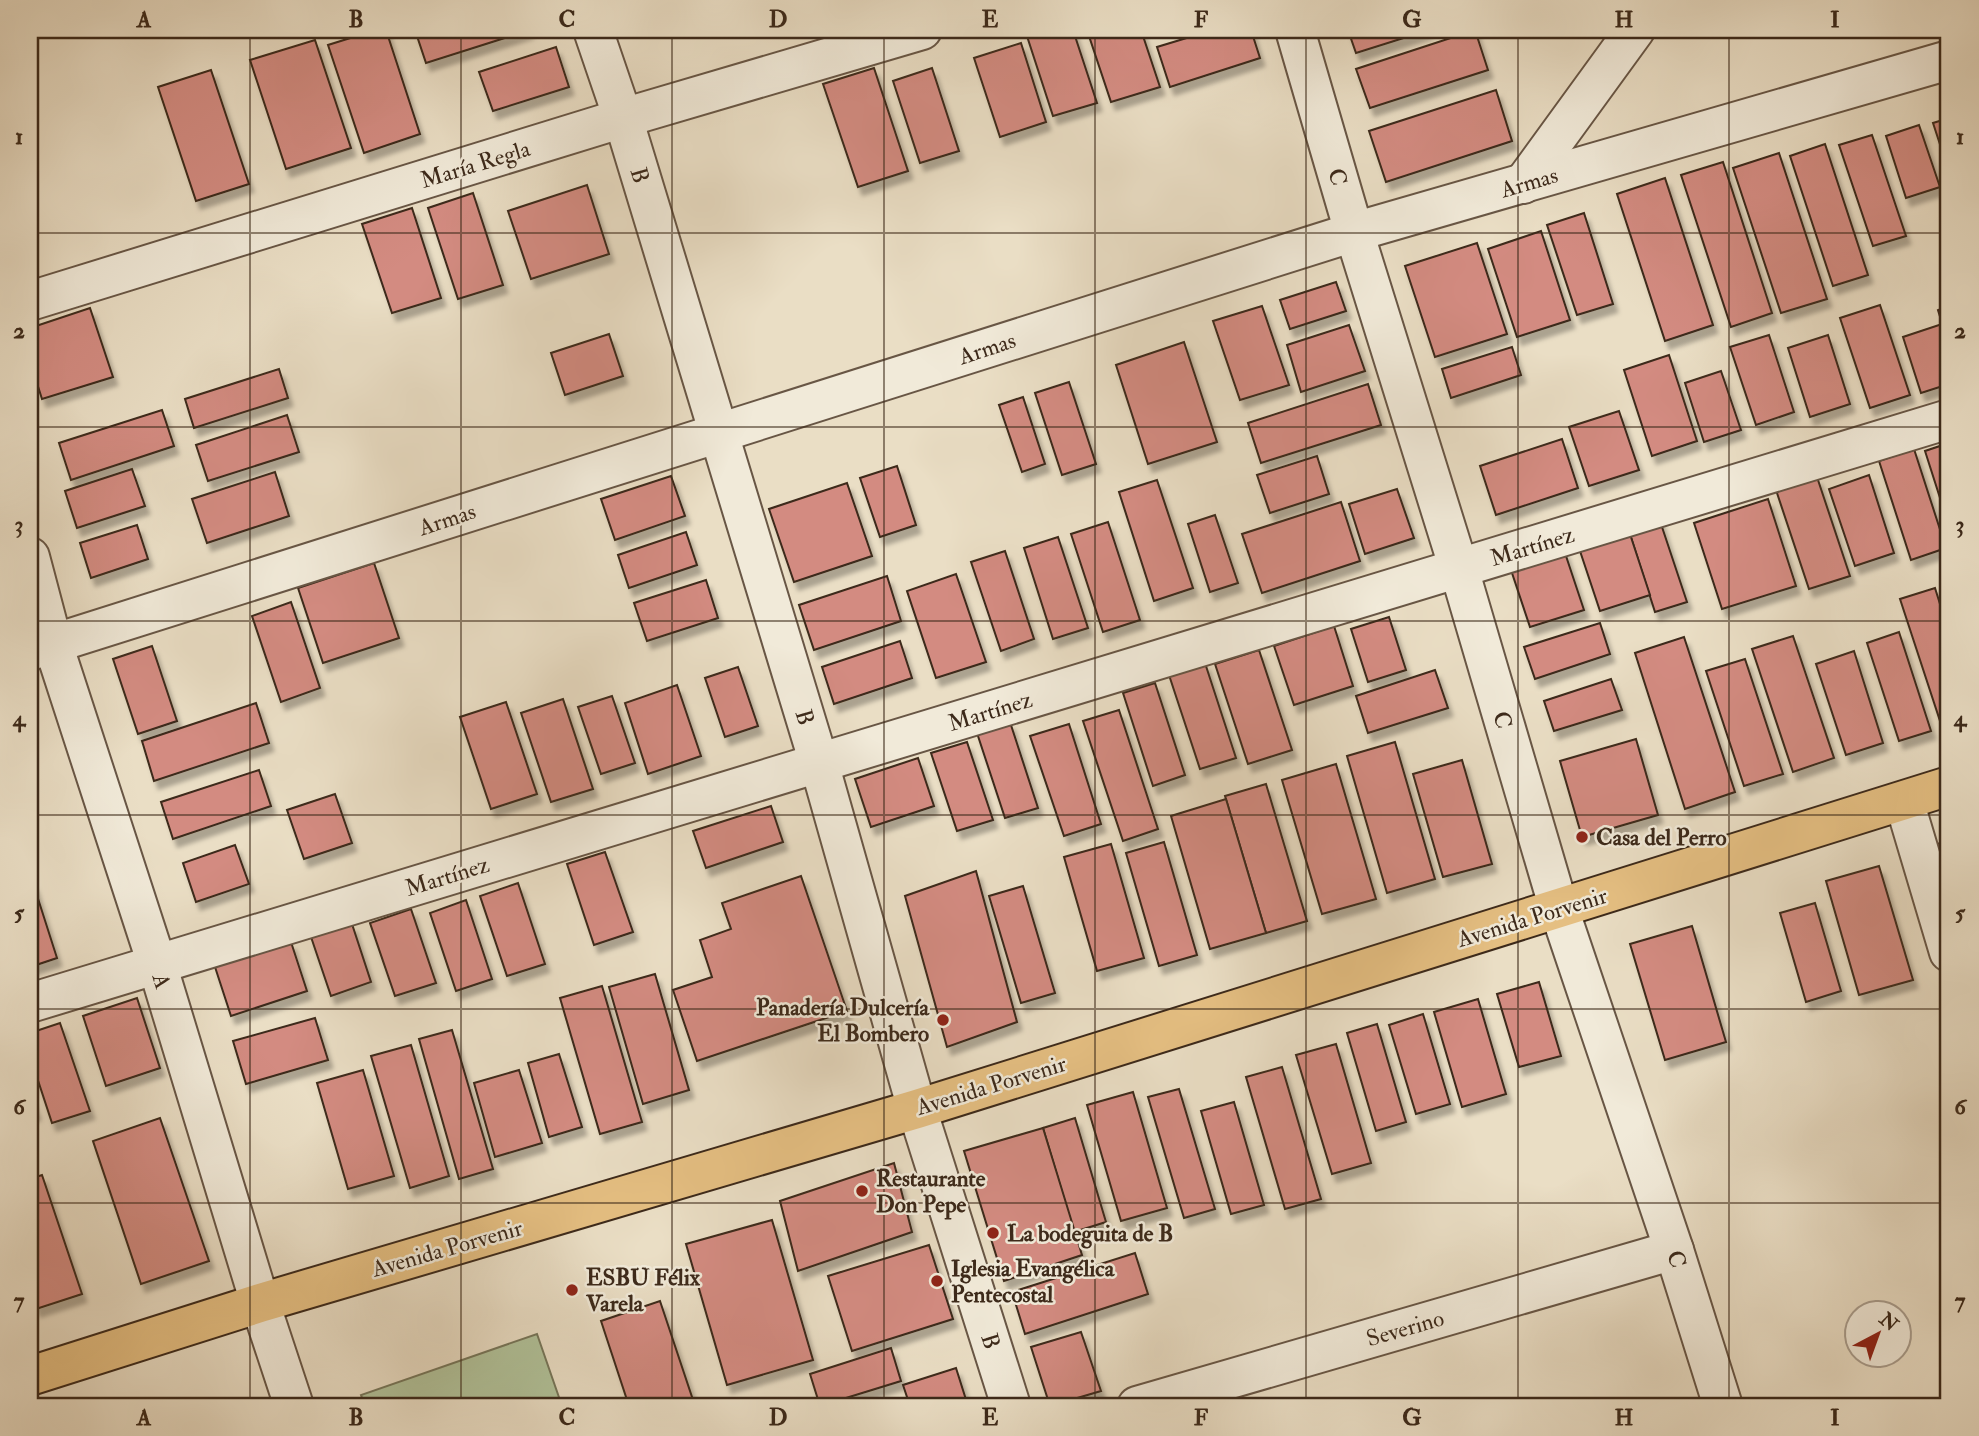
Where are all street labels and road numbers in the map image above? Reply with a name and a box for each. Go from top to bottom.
street label: María Regla [417,134,534,195]
street label: Armas [1496,160,1561,205]
street label: B [623,164,656,187]
street label: C [1321,165,1354,189]
street label: Armas [954,326,1019,372]
street label: Armas [414,497,479,543]
street label: Martínez [1487,520,1578,573]
street label: Martínez [945,685,1036,738]
street label: B [788,706,821,729]
street label: C [1486,708,1519,732]
street label: Martínez [402,850,493,903]
street label: Avenida Porvenir [1453,881,1611,954]
street label: A [145,969,178,993]
street label: Avenida Porvenir [912,1049,1070,1122]
street label: Avenida Porvenir [367,1213,526,1284]
street label: C [1660,1247,1693,1272]
street label: Severino [1363,1304,1447,1353]
street label: B [974,1330,1007,1353]

